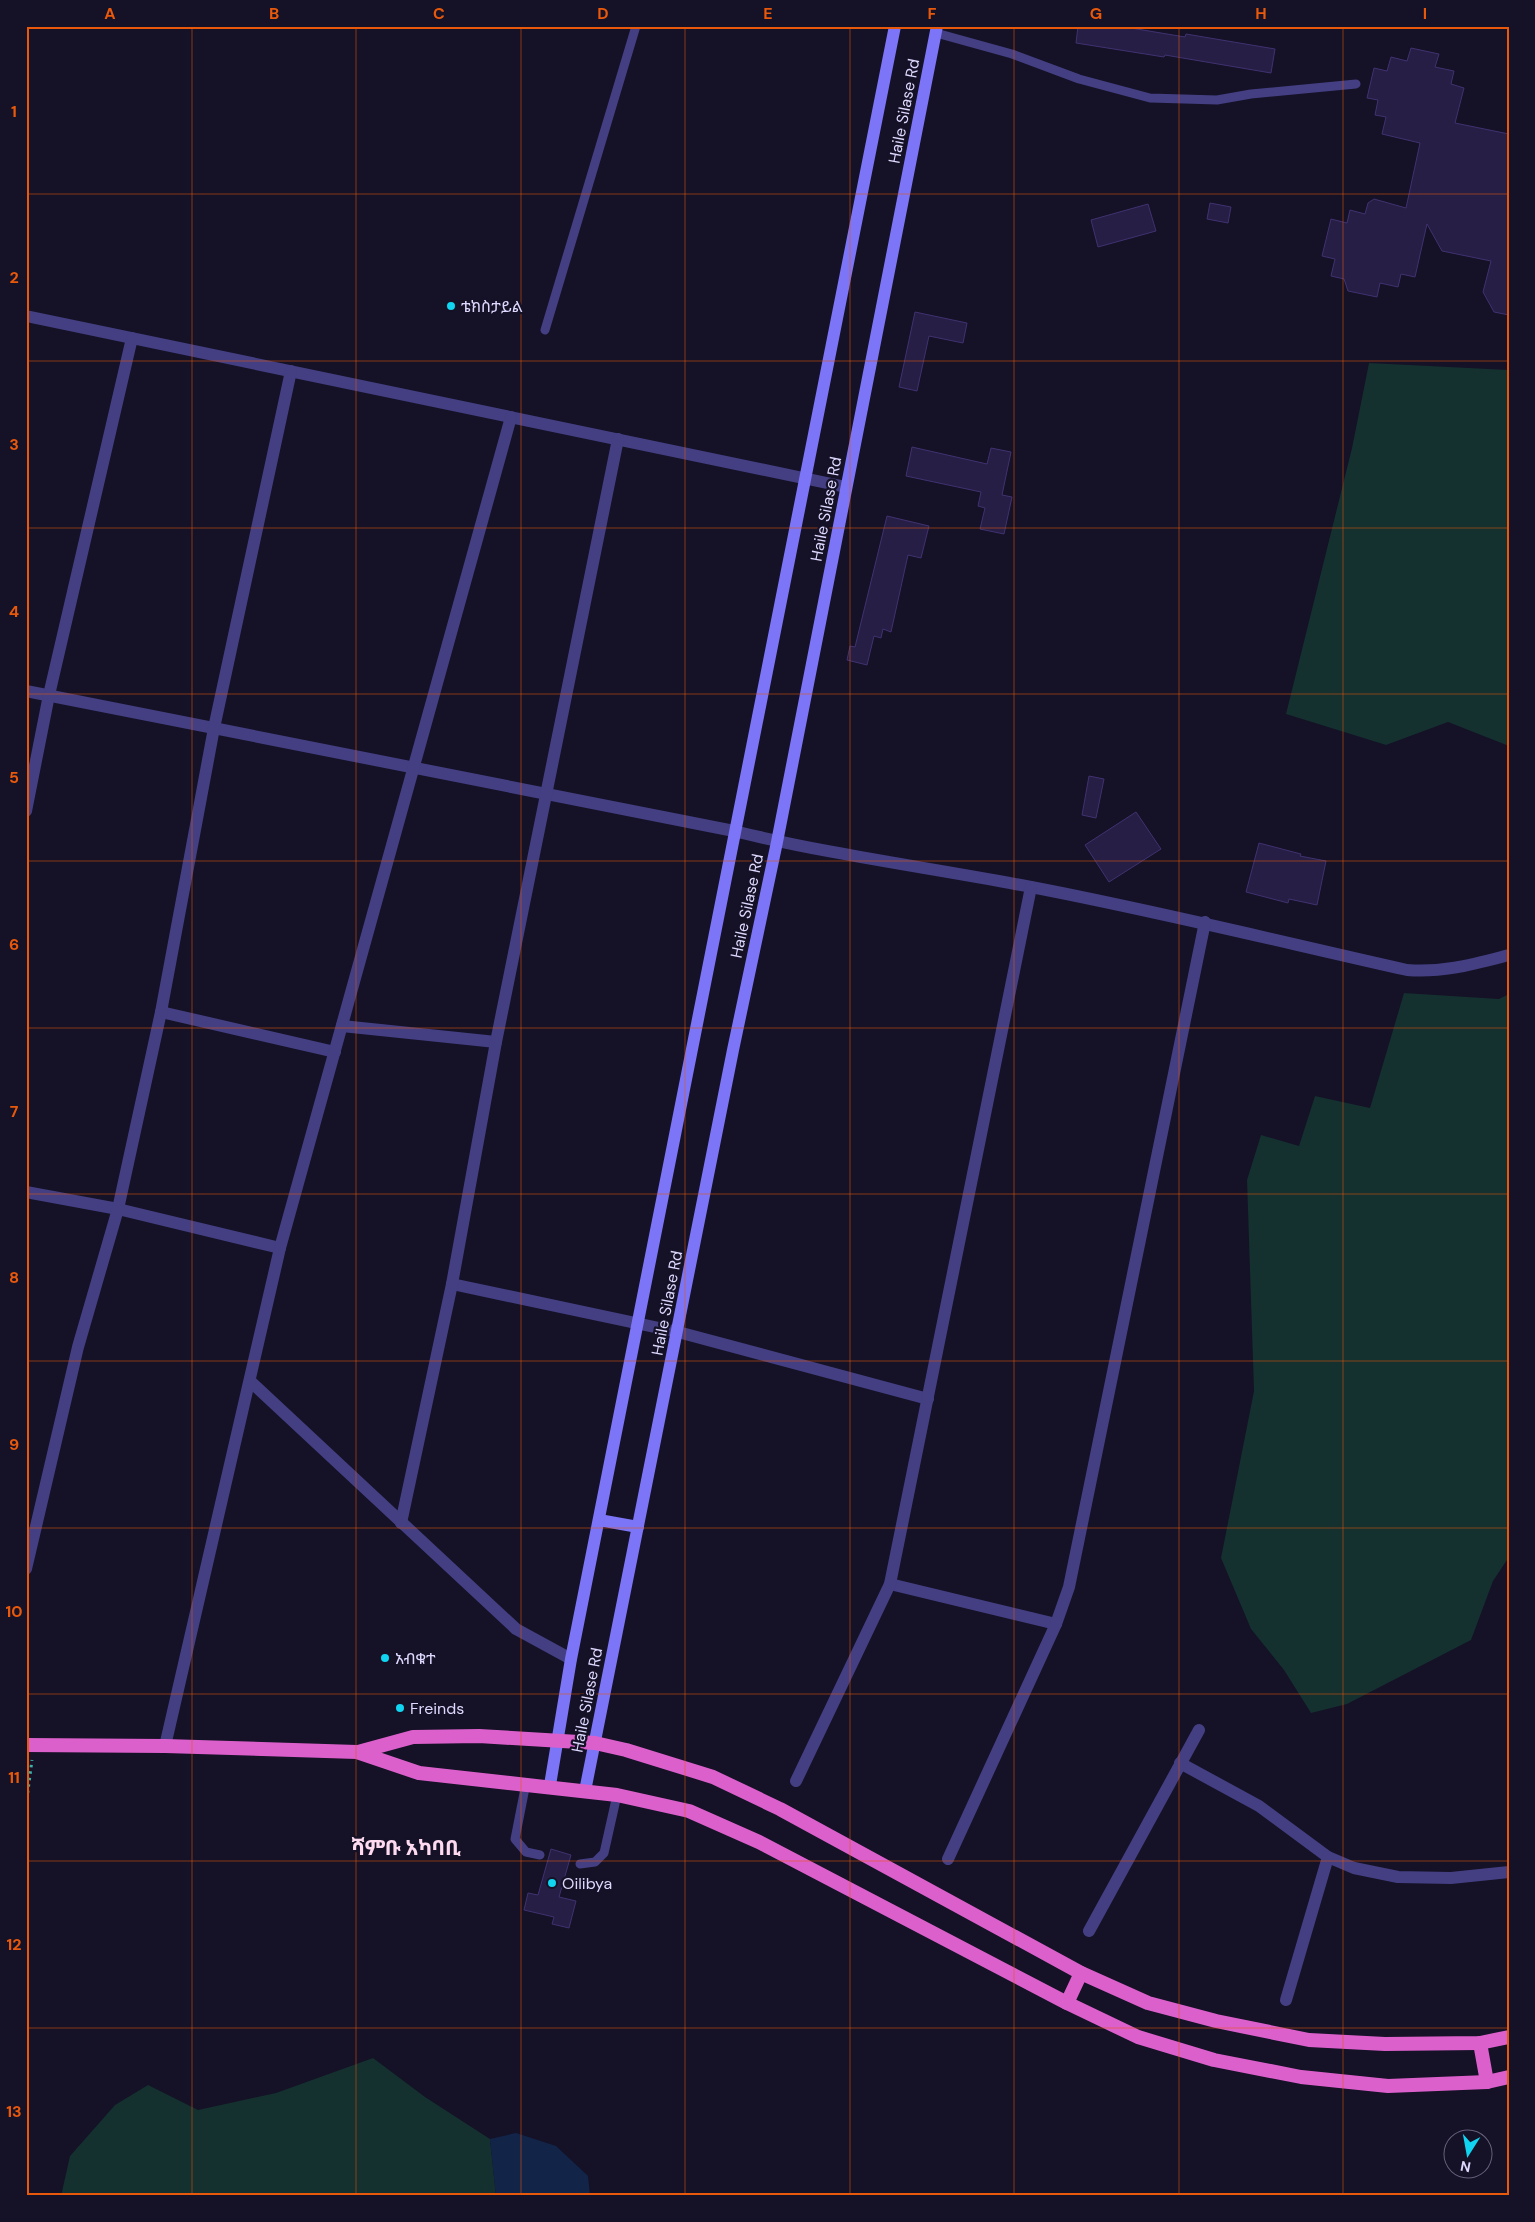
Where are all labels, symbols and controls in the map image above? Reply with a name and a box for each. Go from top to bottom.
text: A [104,3,116,24]
text: B [269,3,279,24]
text: C [433,3,445,24]
text: D [597,3,609,24]
text: E [763,3,773,24]
text: F [928,3,937,24]
text: G [1090,3,1102,24]
text: H [1255,3,1267,24]
text: I [1423,3,1427,24]
street label: Haile Silase Rd [884,57,924,165]
text: 1 [11,101,17,122]
text: 2 [9,267,19,288]
place label: ቴክስታይል [461,296,523,317]
marker: ቴክስታይል [445,300,457,312]
text: 3 [9,434,19,455]
street label: Haile Silase Rd [806,455,846,563]
text: 4 [9,601,19,622]
text: 5 [9,767,19,788]
street label: Haile Silase Rd [726,852,768,960]
text: 6 [9,934,19,955]
text: 7 [10,1101,19,1122]
street label: Haile Silase Rd [647,1249,687,1357]
text: 8 [9,1267,19,1288]
text: 9 [9,1434,19,1455]
text: 10 [5,1601,23,1622]
street label: Haile Silase Rd [567,1646,607,1754]
place label: አብቁተ [395,1648,436,1669]
marker: አብቁተ [379,1652,391,1664]
place label: Freinds [410,1698,464,1719]
marker: Freinds [394,1702,406,1714]
text: 11 [8,1767,20,1788]
district label: ሻምቡ አካባቢ [351,1834,461,1862]
place label: Oilibya [562,1873,612,1894]
marker: Oilibya [546,1877,558,1889]
text: 12 [6,1934,22,1955]
text: 13 [6,2101,22,2122]
north arrow [1442,2130,1492,2180]
text: N [1459,2157,1472,2177]

